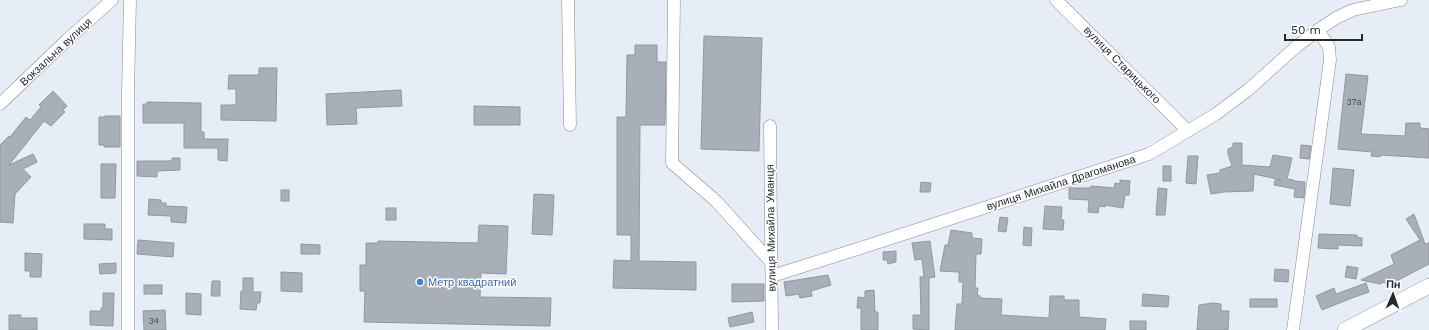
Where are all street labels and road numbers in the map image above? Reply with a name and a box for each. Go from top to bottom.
street label: Вокзальна вулиця [17,15,95,89]
street label: вулиця Старицького [1081,24,1163,106]
street label: вулиця Михайла Драгоманова [985,152,1138,213]
street label: вулиця Михайла Уманця [763,164,779,292]

